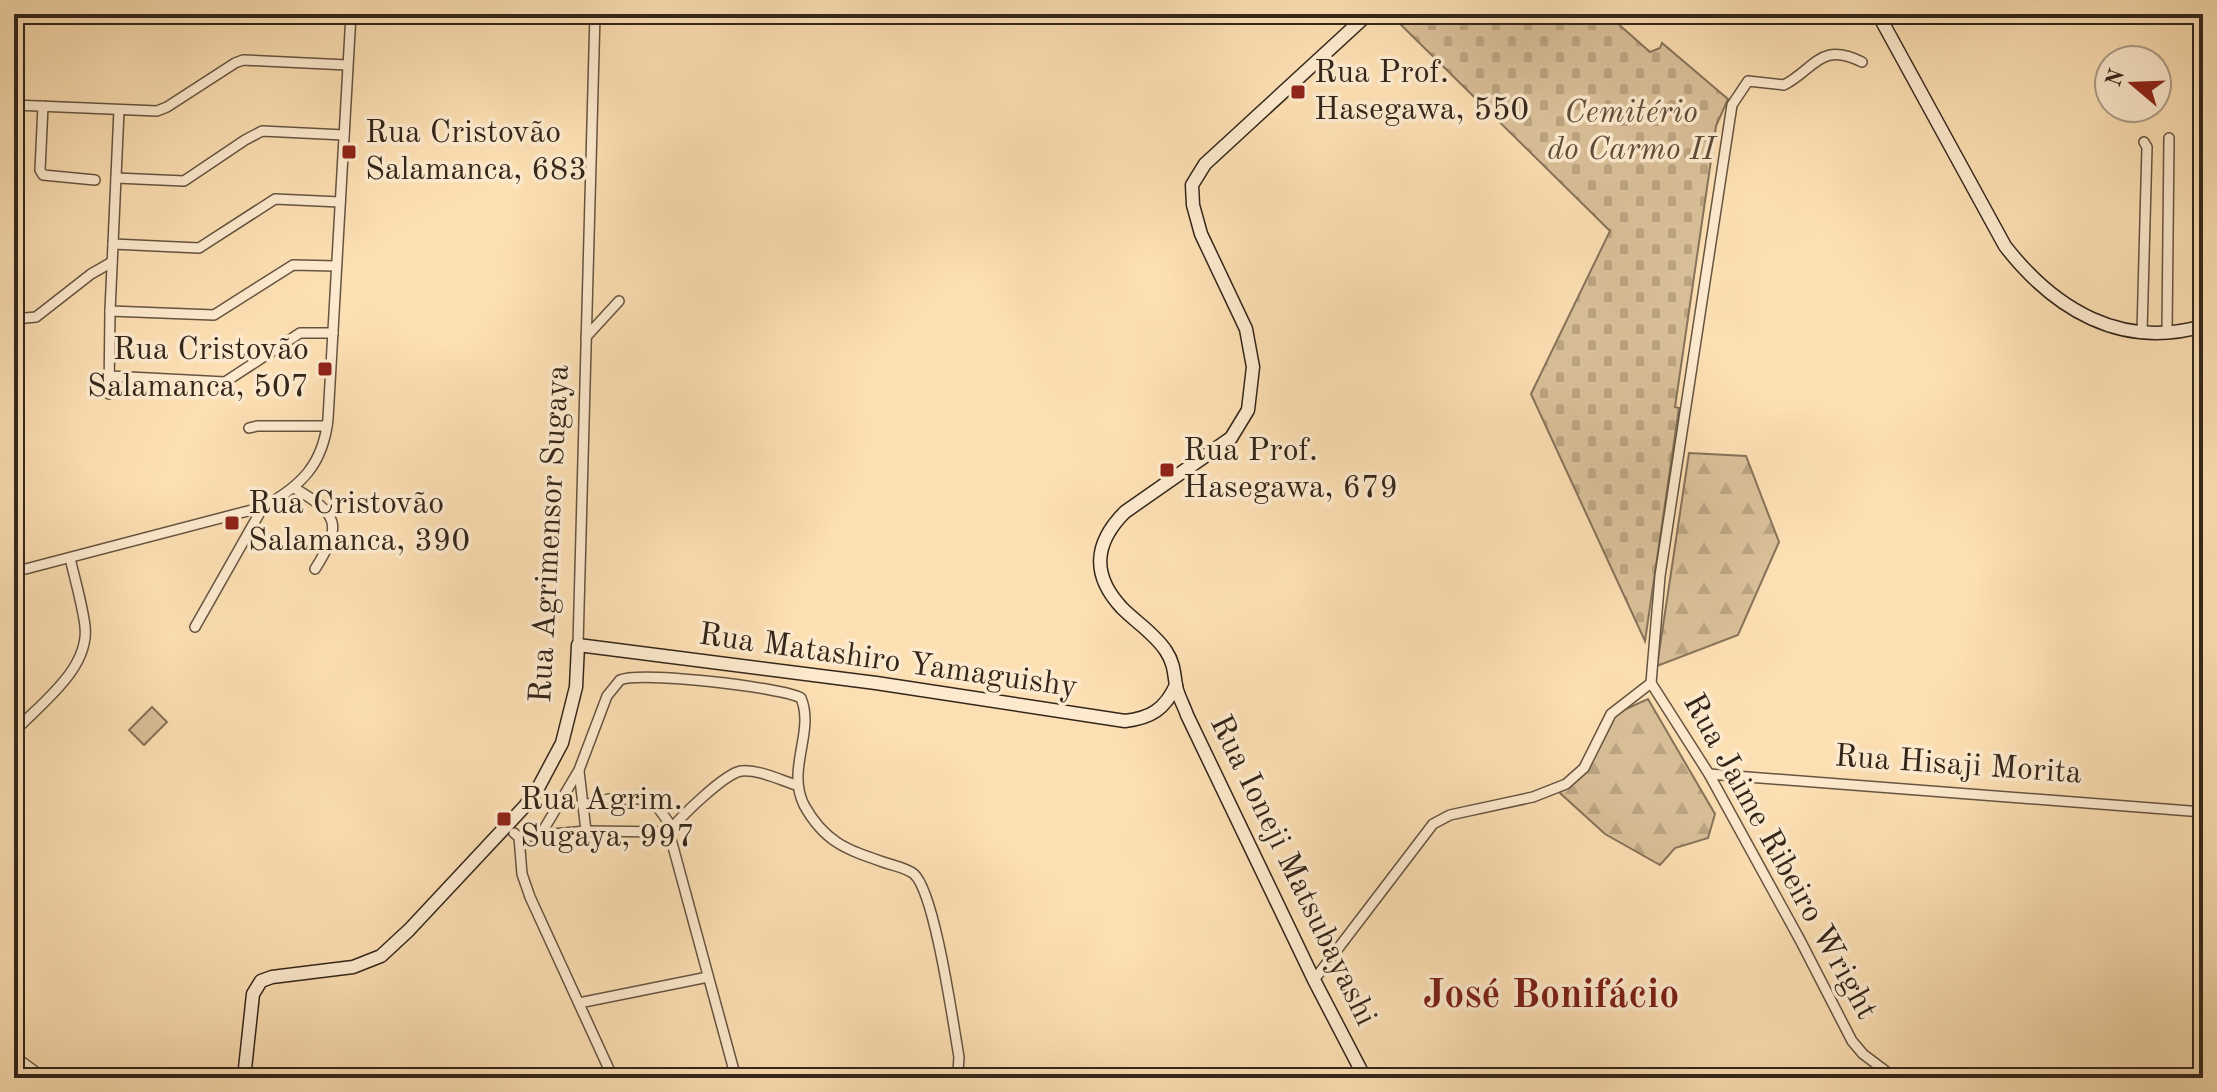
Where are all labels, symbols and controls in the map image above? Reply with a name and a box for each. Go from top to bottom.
north arrow [2093,44,2173,124]
place label: Rua Prof. Hasegawa, 550 [1314,58,1529,127]
text: N [2103,66,2129,90]
marker: Rua Prof. Hasegawa, 550 [1289,83,1307,101]
park label: Cemitério do Carmo II [1547,98,1718,167]
place label: Rua Cristovão Salamanca, 683 [365,118,587,187]
marker: Rua Cristovão Salamanca, 683 [340,143,358,161]
place label: Rua Cristovão Salamanca, 507 [87,335,309,404]
marker: Rua Cristovão Salamanca, 507 [316,360,334,378]
street label: Rua Agrimensor Sugaya [526,364,576,704]
place label: Rua Prof. Hasegawa, 679 [1183,436,1398,505]
marker: Rua Prof. Hasegawa, 679 [1158,461,1176,479]
place label: Rua Cristovão Salamanca, 390 [248,489,470,558]
marker: Rua Cristovão Salamanca, 390 [223,514,241,532]
street label: Rua Matashiro Yamaguishy [697,620,1079,704]
street label: Rua Jaime Ribeiro Wright [1676,689,1882,1025]
street label: Rua Ioneji Matsubayashi [1203,711,1381,1031]
street label: Rua Hisaji Morita [1833,741,2083,791]
place label: Rua Agrim. Sugaya, 997 [520,785,695,854]
marker: Rua Agrim. Sugaya, 997 [495,810,513,828]
district label: José Bonifácio [1423,977,1679,1017]

